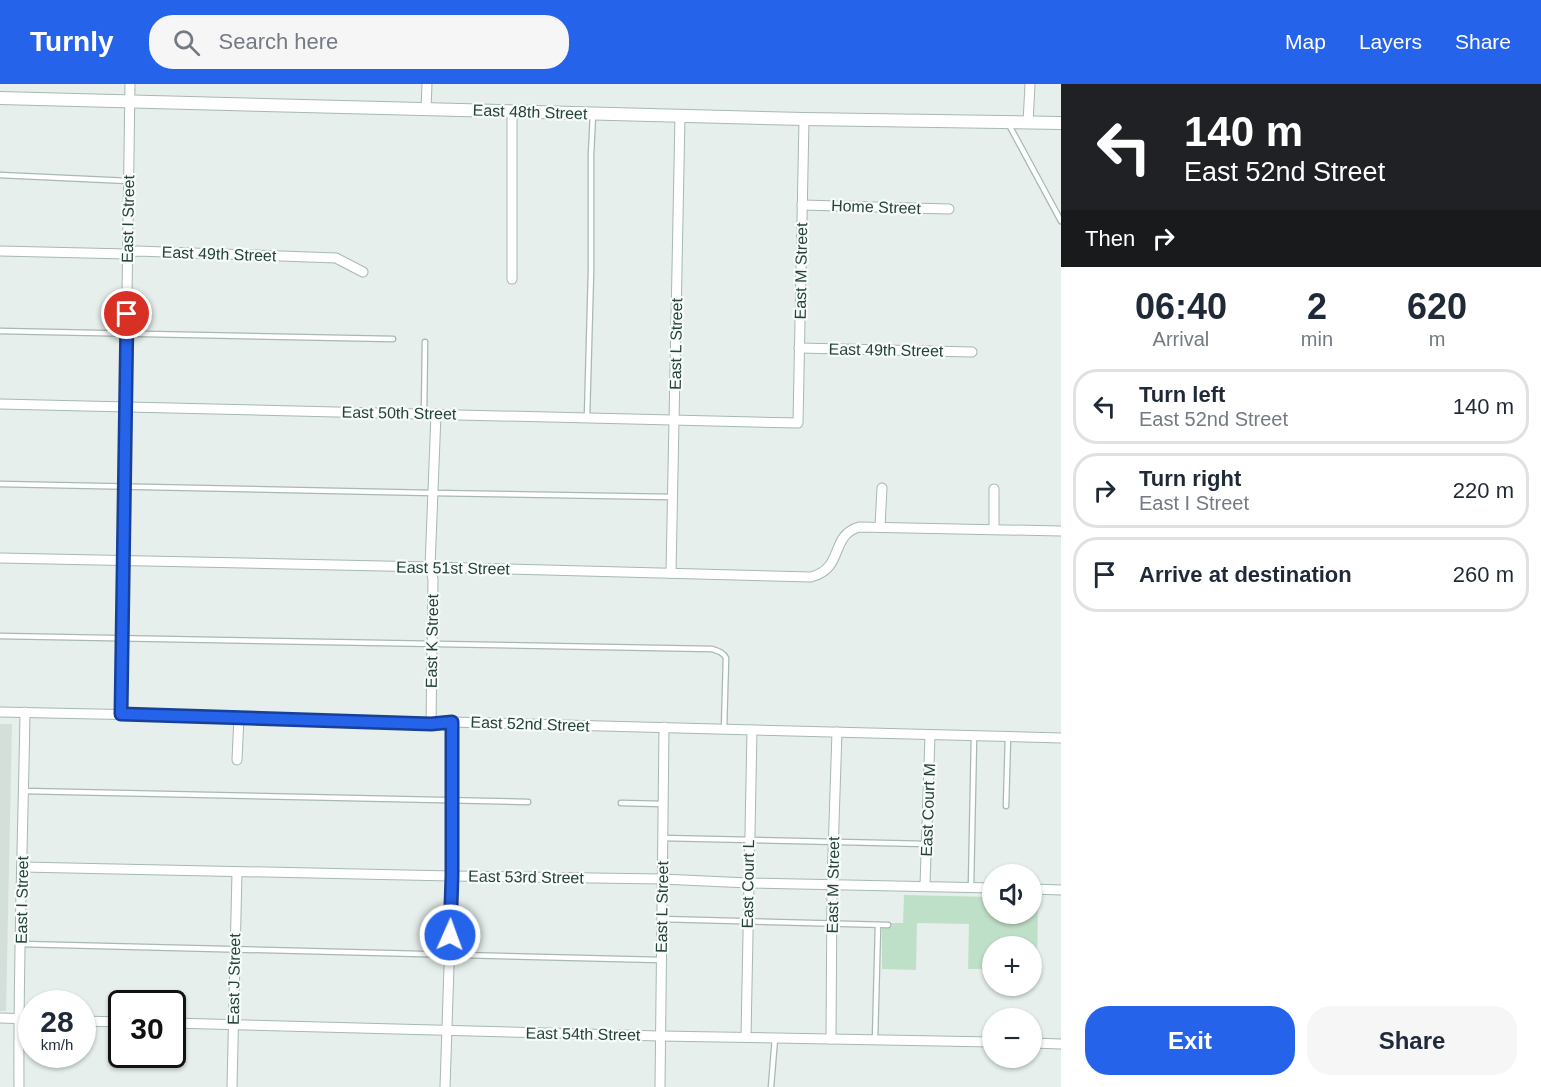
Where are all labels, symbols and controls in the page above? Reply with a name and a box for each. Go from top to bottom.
search box [149,15,569,69]
text: Turnly [30,26,113,57]
icon: search [170,26,203,59]
text: Search here [218,29,338,54]
text: Map [1285,30,1326,53]
text: Layers [1359,30,1422,53]
text: Share [1455,30,1511,53]
street label: East 48th Street [472,102,588,123]
icon: left [1085,108,1163,186]
text: 140 m [1184,108,1303,155]
text: East 52nd Street [1184,157,1385,187]
street label: East I Street [119,174,137,263]
street label: Home Street [831,197,922,217]
street label: East M Street [792,222,810,320]
icon: right [1147,222,1180,255]
text: Then [1085,226,1135,251]
street label: East 49th Street [161,244,277,265]
text: 06:40 [1135,286,1227,327]
text: 2 [1307,286,1327,327]
text: 620 [1407,286,1467,327]
pin [101,288,152,339]
icon: arrive [110,297,143,330]
street label: East L Street [667,297,685,390]
text: Arrival [1153,328,1209,350]
text: min [1301,328,1333,350]
text: m [1429,328,1445,350]
street label: East 49th Street [828,341,944,360]
text: Turn left [1139,382,1225,407]
icon: left [1088,390,1121,423]
text: 140 m [1453,394,1514,419]
street label: East 50th Street [341,404,457,423]
text: East 52nd Street [1139,408,1288,430]
text: Turn right [1139,466,1241,491]
icon: right [1088,474,1121,507]
text: 220 m [1453,478,1514,503]
text: East I Street [1139,492,1249,514]
icon: arrive [1088,558,1121,591]
street label: East 51st Street [396,559,511,578]
text: Arrive at destination [1139,562,1352,587]
text: 260 m [1453,562,1514,587]
street label: East K Street [423,593,441,688]
street label: East 52nd Street [470,713,590,735]
street label: East Court M [918,763,938,857]
street label: East M Street [824,836,842,934]
street label: East Court L [739,839,757,929]
street label: East I Street [13,855,31,944]
street label: East L Street [653,860,671,953]
map controls [982,864,1042,1068]
button: sound [982,864,1042,924]
street label: East 53rd Street [468,867,584,887]
position arrow [418,903,482,967]
street label: East J Street [225,933,243,1025]
button: + [982,936,1042,996]
speed limit sign: 30 [108,990,186,1068]
text: 28 [40,1005,74,1038]
button: Exit [1085,1006,1295,1075]
button: Share [1307,1006,1517,1075]
button: − [982,1008,1042,1068]
street label: East 54th Street [525,1025,641,1044]
text: km/h [41,1036,73,1053]

